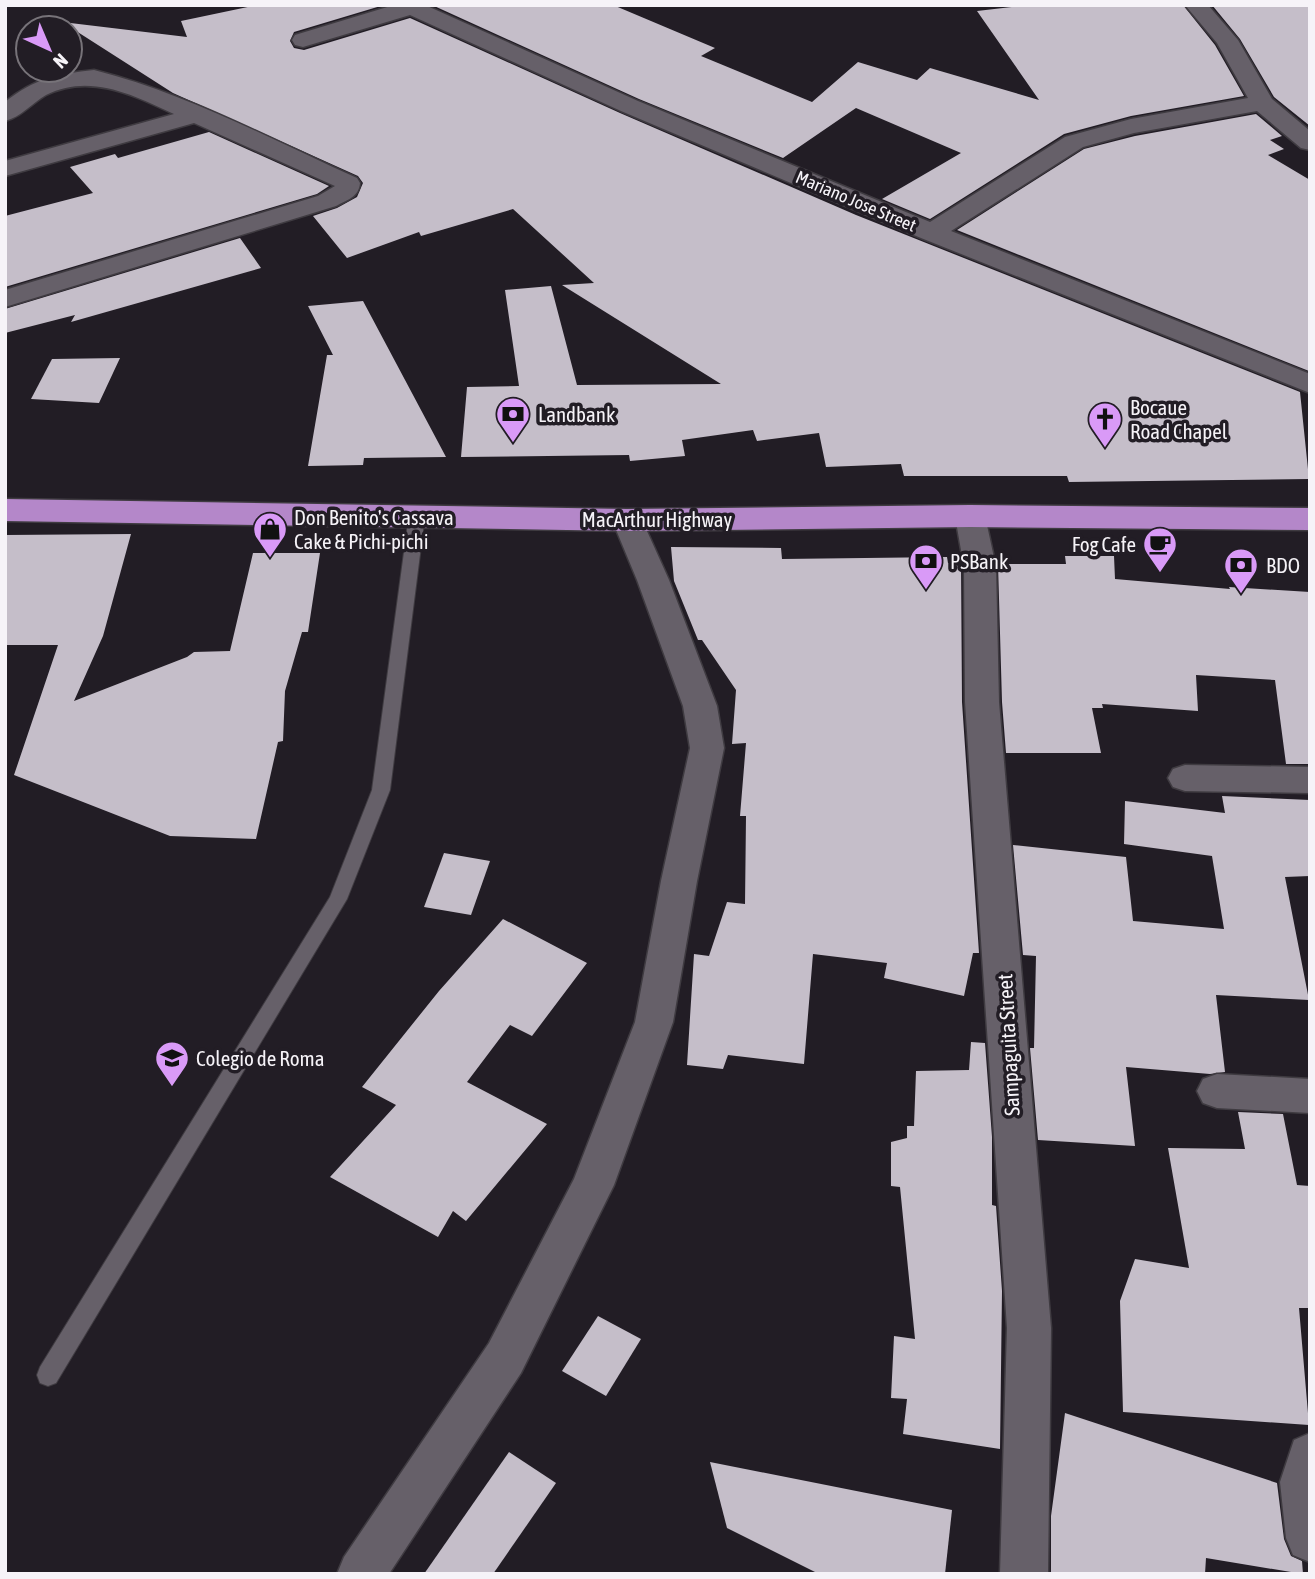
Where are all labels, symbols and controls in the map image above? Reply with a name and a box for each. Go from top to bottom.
north arrow [14,14,84,84]
text: N [49,49,72,73]
street label: Mariano Jose Street [793,166,919,236]
bank icon: Landbank [494,395,532,444]
place label: Bocaue Road Chapel [1130,395,1228,443]
church icon: Bocaue Road Chapel [1086,400,1124,449]
place label: Landbank [538,402,615,426]
place label: Don Benito's Cassava Cake & Pichi-pichi [294,505,454,553]
street label: MacArthur Highway [582,507,733,531]
shop icon: Don Benito's Cassava Cake & Pichi-pichi [251,510,289,559]
cafe icon: Fog Cafe [1141,525,1179,574]
place label: Fog Cafe [1072,532,1136,556]
bank icon: PSBank [907,542,945,591]
bank icon: BDO [1222,546,1260,595]
place label: PSBank [950,549,1008,573]
place label: BDO [1266,553,1300,577]
street label: Sampaguita Street [992,973,1024,1117]
school or university icon: Colegio de Roma [153,1039,191,1088]
place label: Colegio de Roma [196,1046,324,1070]

